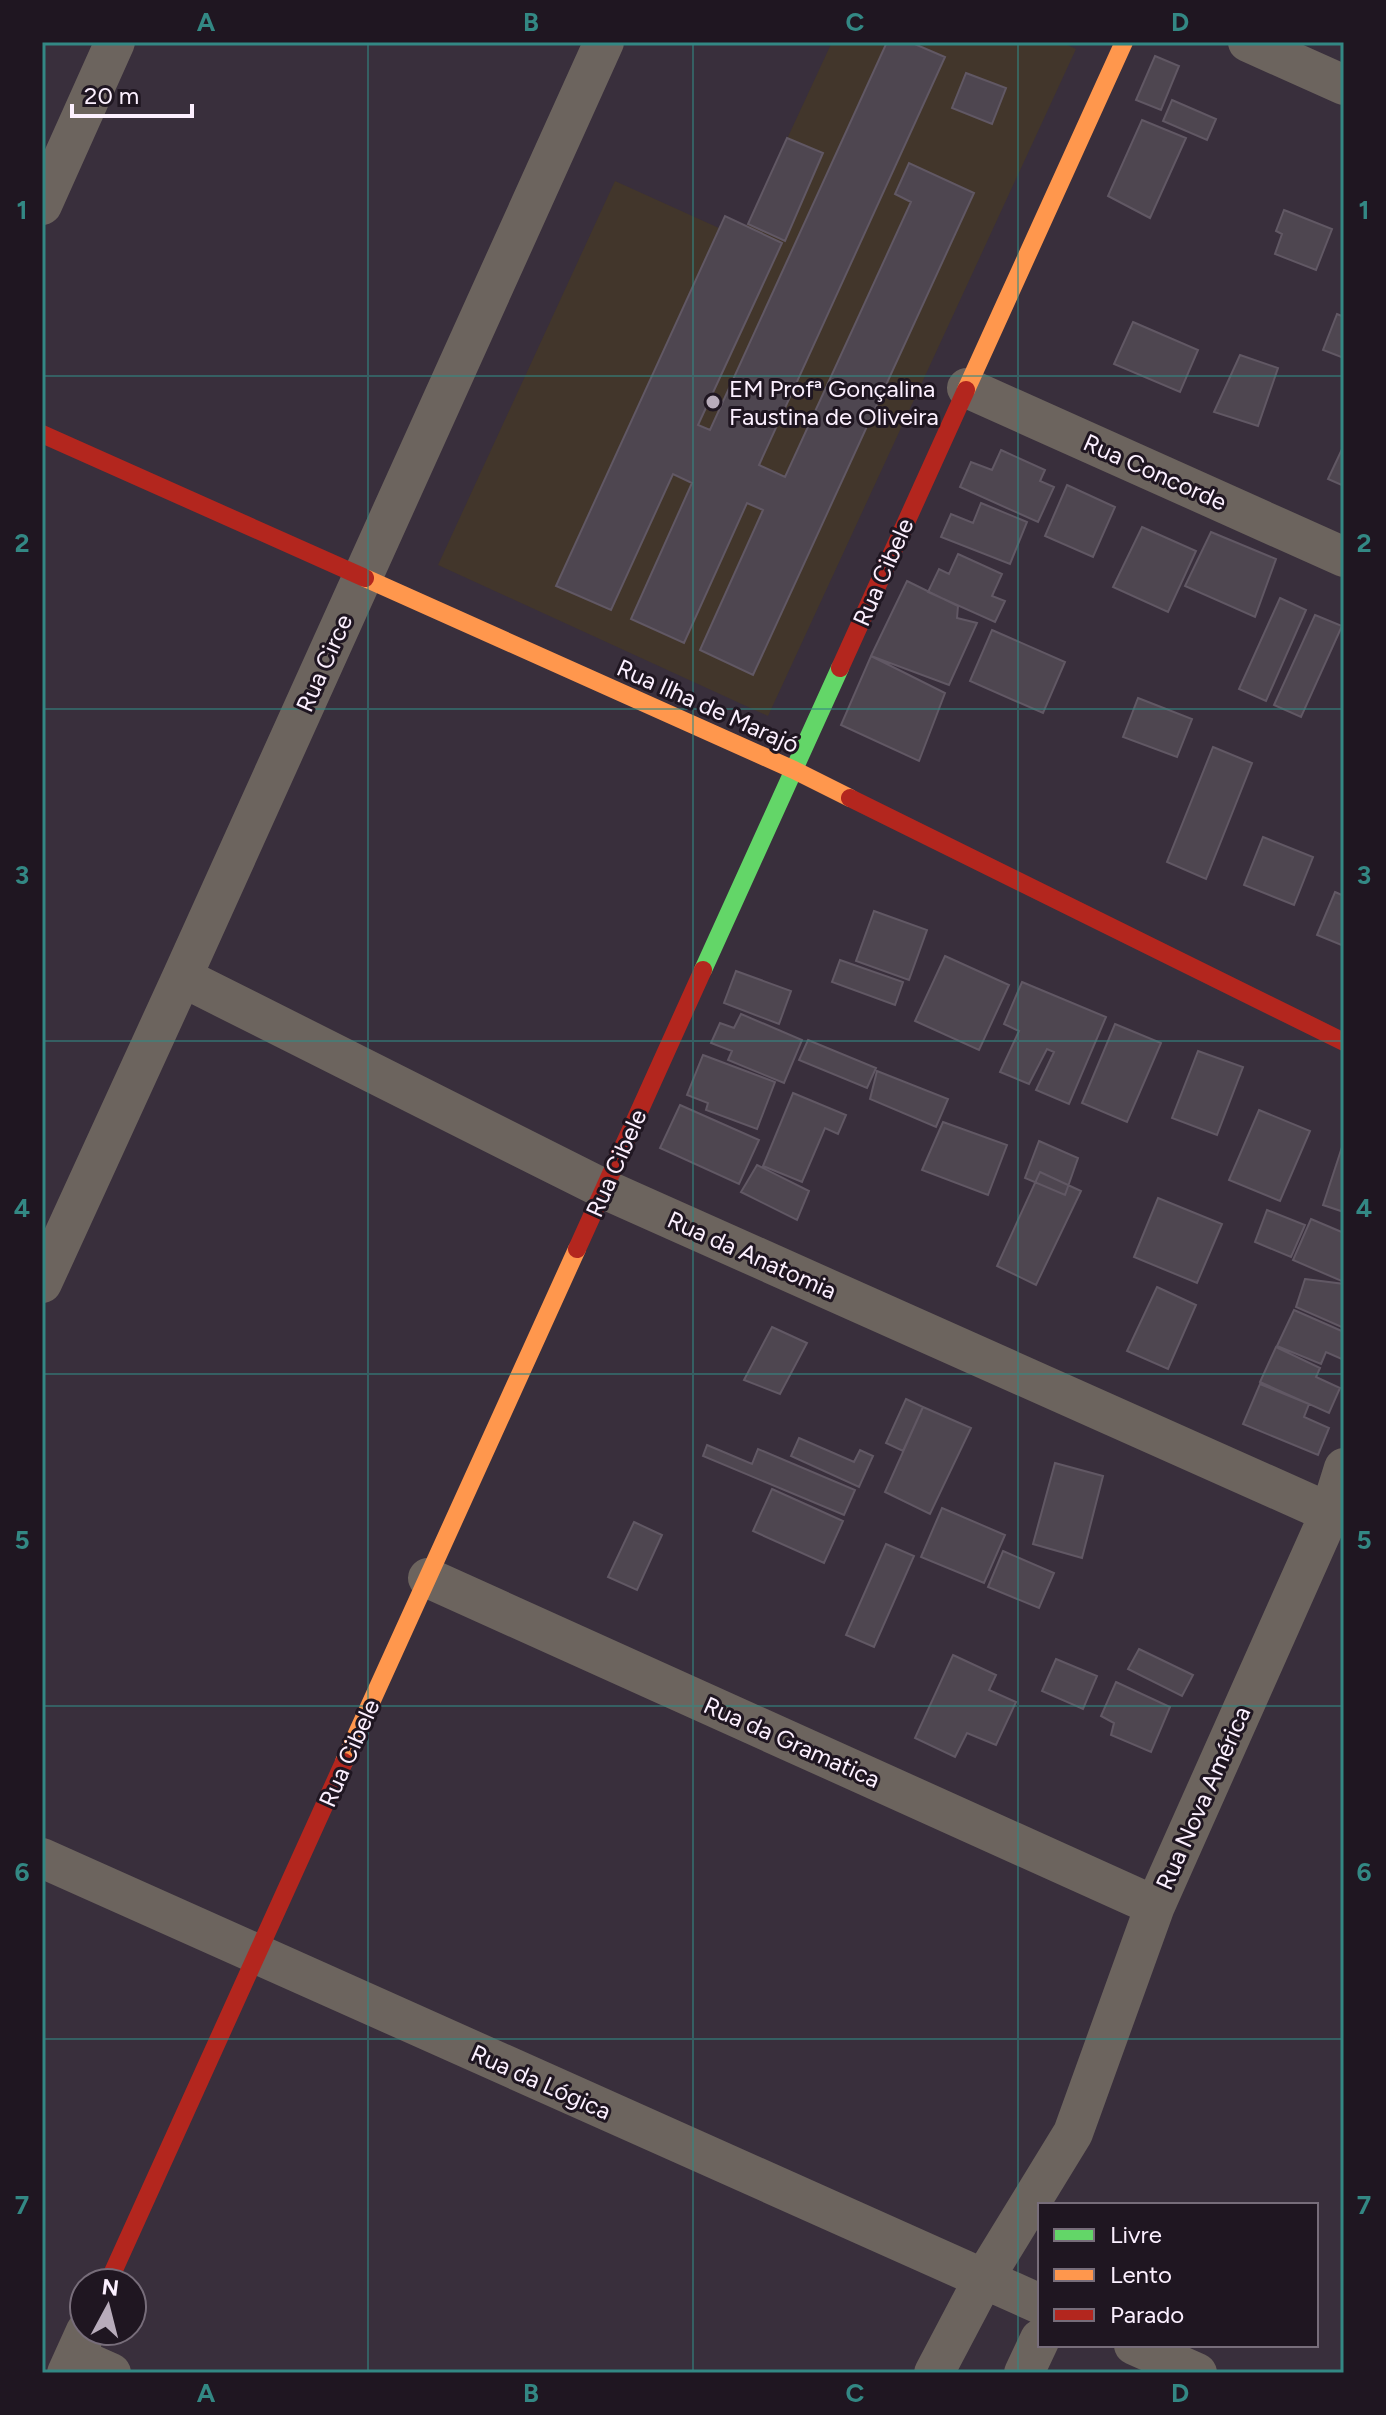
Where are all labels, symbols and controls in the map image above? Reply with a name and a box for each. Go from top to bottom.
text: A [197,6,216,38]
text: B [523,6,539,38]
text: C [846,6,865,38]
text: D [1171,6,1189,38]
scale bar [72,68,192,118]
text: 20 m [84,81,139,110]
text: 1 [17,194,27,226]
text: 1 [1359,194,1369,226]
place label: EM Profª Gonçalina Faustina de Oliveira [729,374,939,431]
marker: EM Profª Gonçalina Faustina de Oliveira [704,393,722,411]
street label: Rua Concorde [1079,428,1231,516]
street label: Rua Cibele [846,514,920,630]
text: 2 [14,527,30,559]
text: 2 [1356,527,1372,559]
street label: Rua Circe [290,610,358,716]
street label: Rua Ilha de Marajó [612,653,804,759]
text: 3 [15,859,29,891]
text: 3 [1357,859,1371,891]
street label: Rua Cibele [579,1105,653,1221]
text: 4 [14,1192,30,1224]
text: 4 [1356,1192,1372,1224]
street label: Rua da Anatomia [663,1205,841,1305]
text: 5 [14,1524,30,1556]
text: 5 [1356,1524,1372,1556]
street label: Rua da Gramatica [699,1690,885,1794]
street label: Rua Cibele [312,1695,386,1811]
street label: Rua Nova América [1150,1702,1256,1894]
text: 6 [14,1856,30,1888]
text: 6 [1356,1856,1372,1888]
street label: Rua da Lógica [467,2038,615,2126]
text: 7 [15,2189,29,2221]
text: 7 [1357,2189,1371,2221]
legend [1038,2203,1318,2347]
text: Livre [1110,2220,1162,2249]
text: Lento [1110,2260,1172,2289]
north arrow [68,2267,148,2347]
text: N [100,2273,120,2302]
text: Parado [1110,2300,1184,2329]
text: A [197,2377,216,2409]
text: B [523,2377,539,2409]
text: C [846,2377,865,2409]
text: D [1171,2377,1189,2409]

